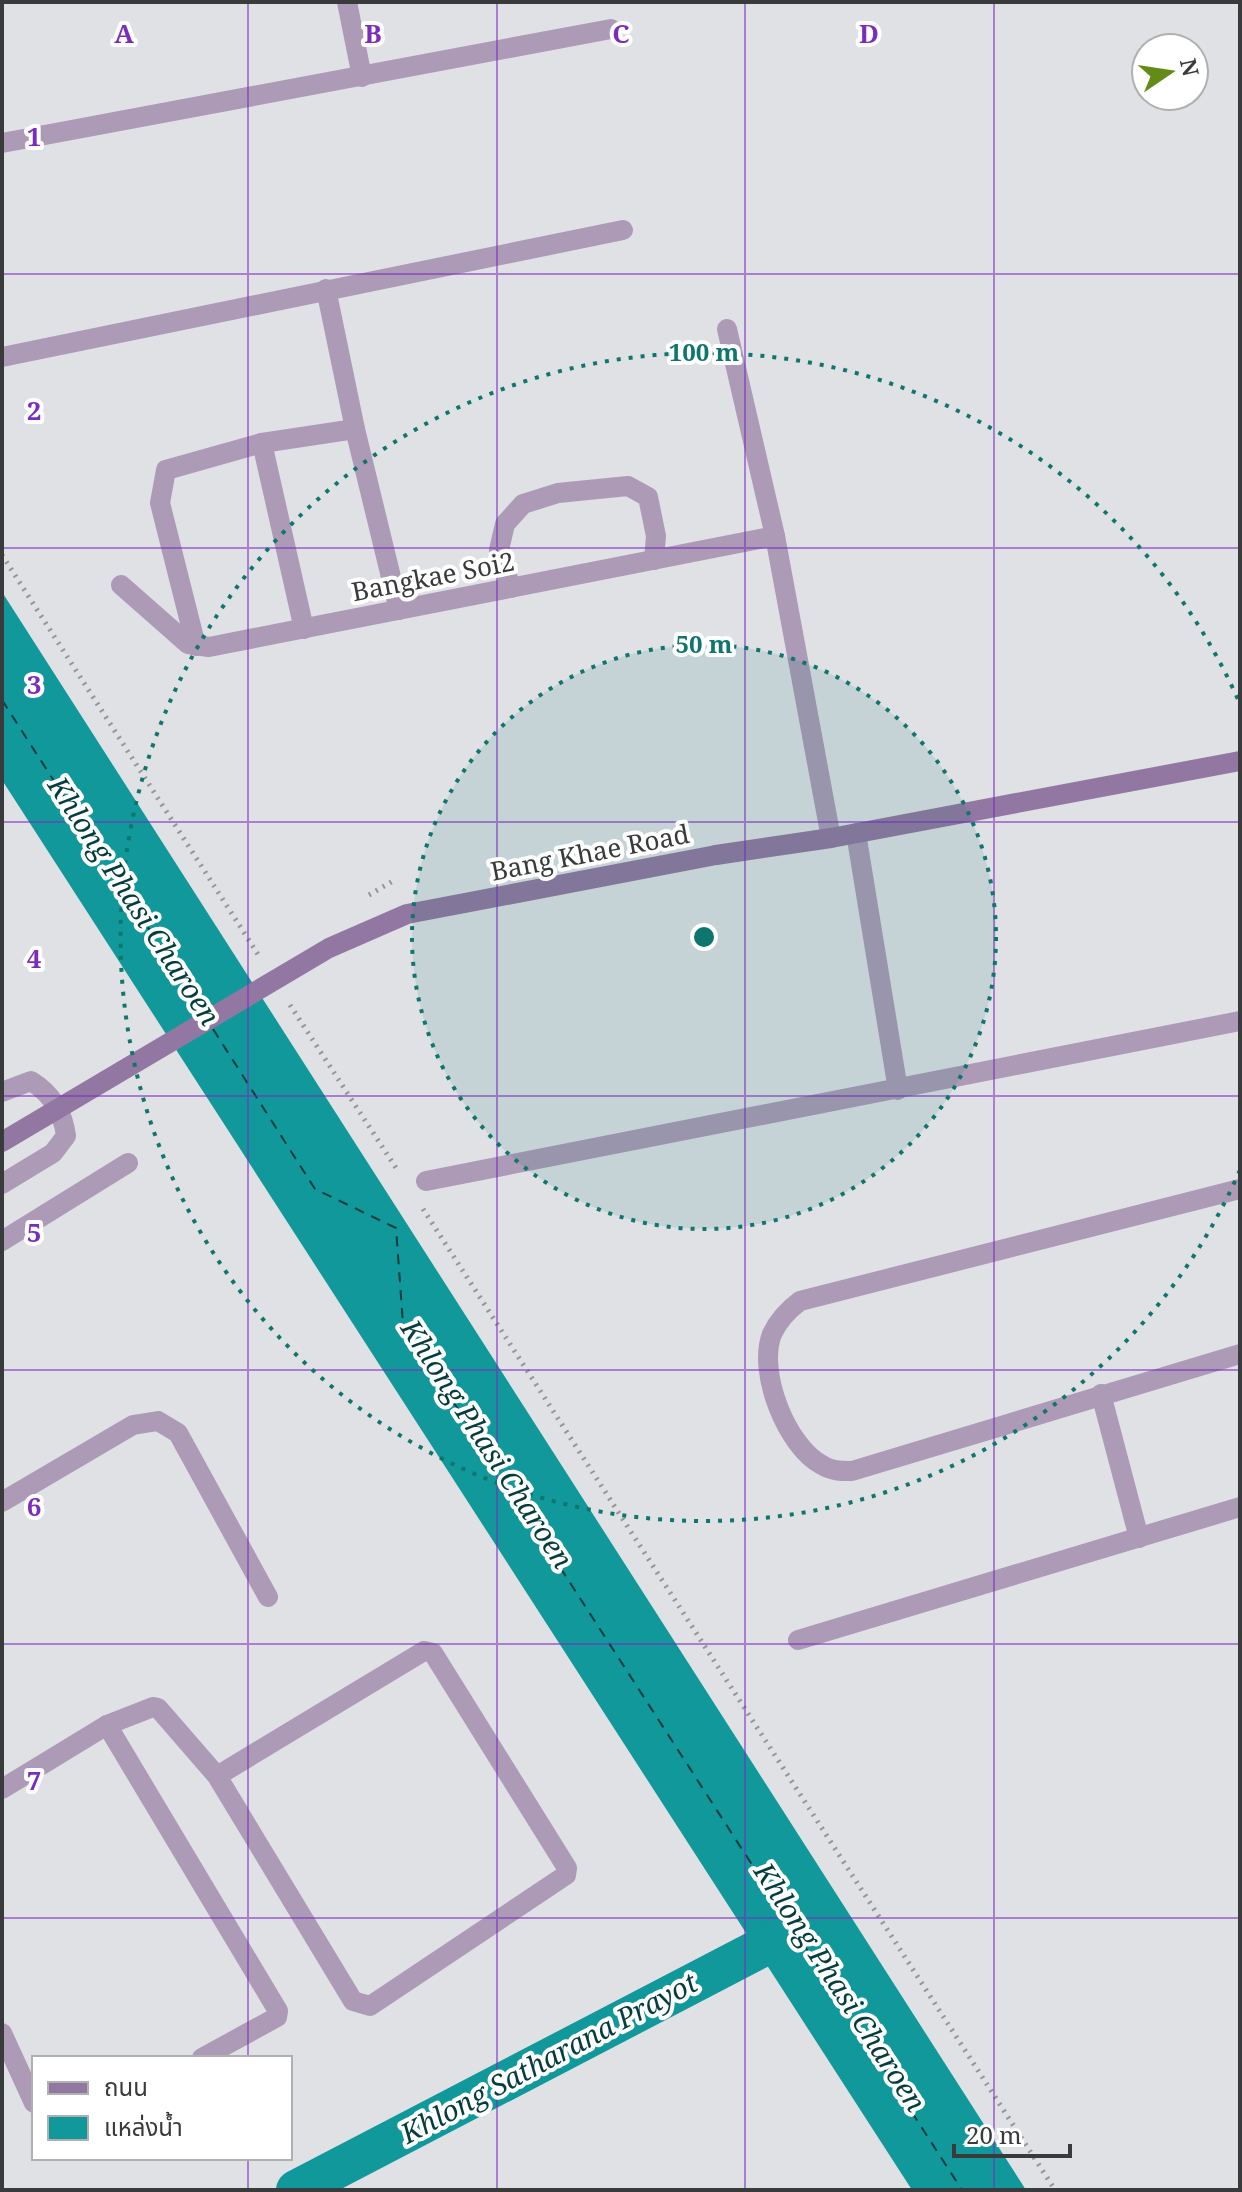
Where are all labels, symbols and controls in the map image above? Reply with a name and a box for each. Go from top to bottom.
text: A [114,15,134,51]
text: B [364,15,382,51]
text: C [612,15,630,51]
text: D [859,15,879,51]
north arrow [1130,32,1210,112]
text: N [1174,55,1207,79]
text: 1 [27,118,41,154]
text: 100 m [669,335,740,368]
text: 2 [27,392,41,428]
street label: Bangkae Soi2 [348,543,517,609]
text: 50 m [675,627,733,660]
text: 3 [27,666,41,702]
water label: Khlong Phasi Charoen [40,768,230,1032]
street label: Bang Khae Road [487,815,692,889]
centre of rings [690,923,718,951]
text: 4 [27,940,42,976]
text: 5 [27,1214,41,1250]
water label: Khlong Phasi Charoen [393,1311,583,1575]
text: 6 [27,1488,41,1524]
text: 7 [27,1762,41,1798]
water label: Khlong Phasi Charoen [746,1854,936,2118]
water label: Khlong Satharana Prayot [393,1962,704,2152]
legend [32,2056,292,2160]
text: ถนน [104,2070,148,2103]
scale bar [954,2108,1070,2158]
text: แหล่งน้ำ [104,2110,183,2143]
text: 20 m [966,2118,1022,2151]

